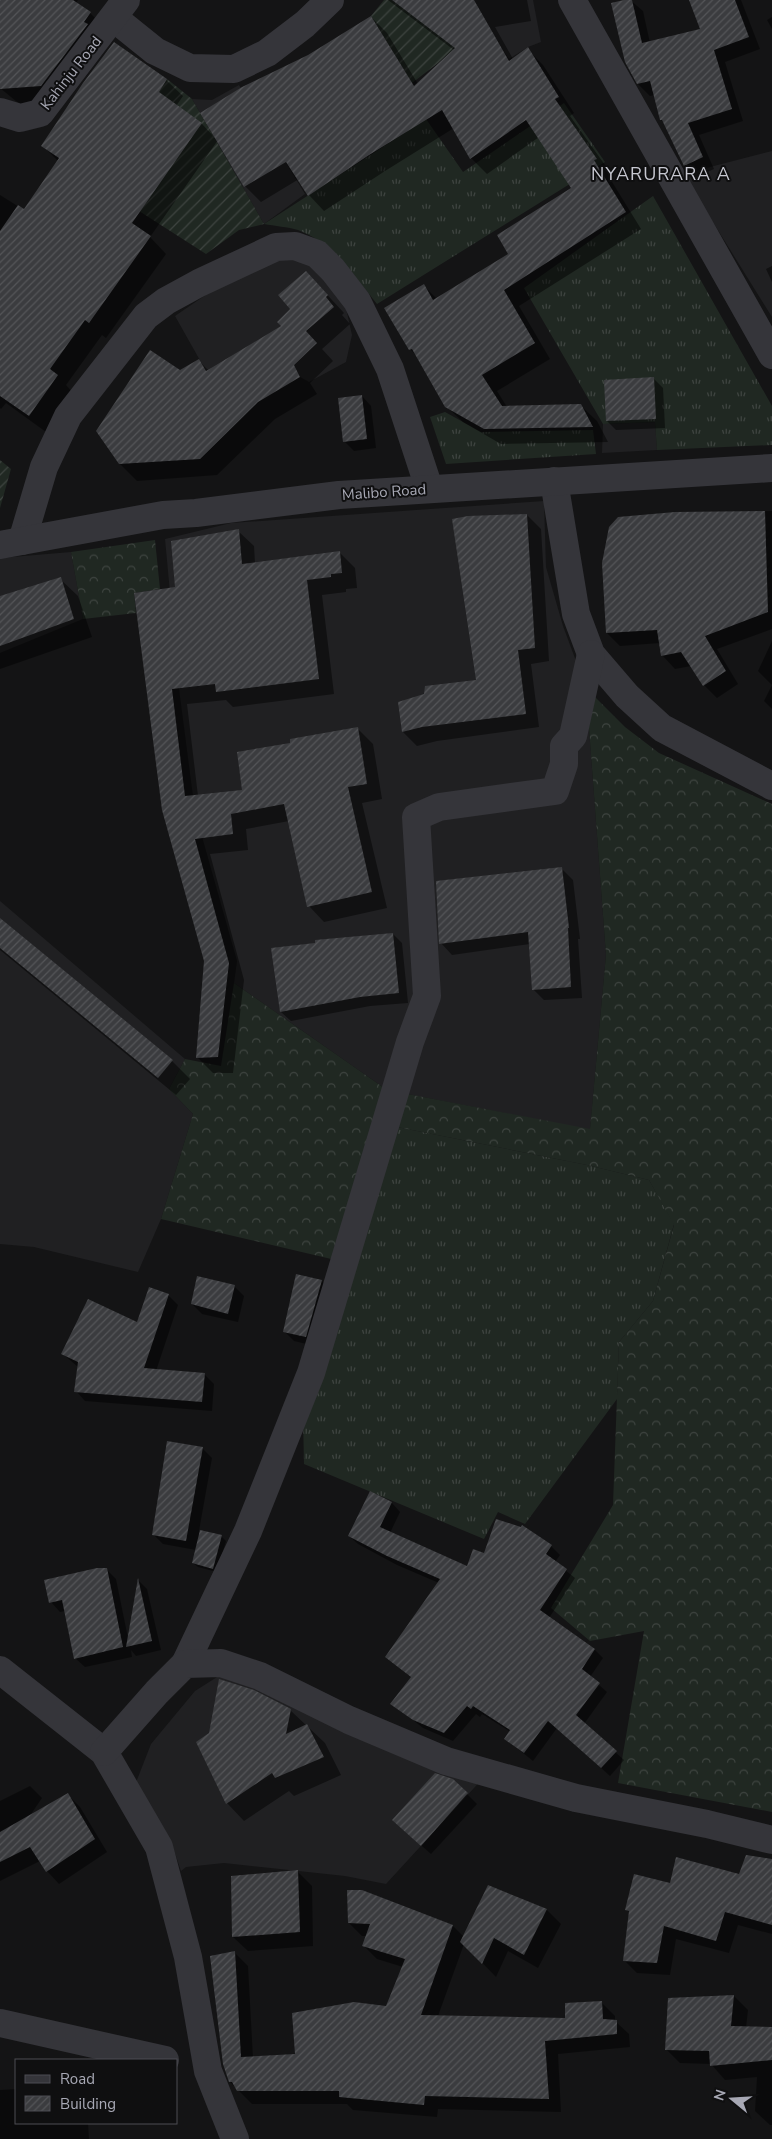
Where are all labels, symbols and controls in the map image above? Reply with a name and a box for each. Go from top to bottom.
street label: Kahinju Road [36,32,106,114]
district label: NYARURARA A [591,162,731,186]
street label: Malibo Road [341,479,427,505]
legend [15,2059,178,2124]
text: Road [60,2069,95,2089]
north arrow [707,2074,757,2124]
text: N [709,2087,731,2103]
text: Building [60,2094,116,2114]

